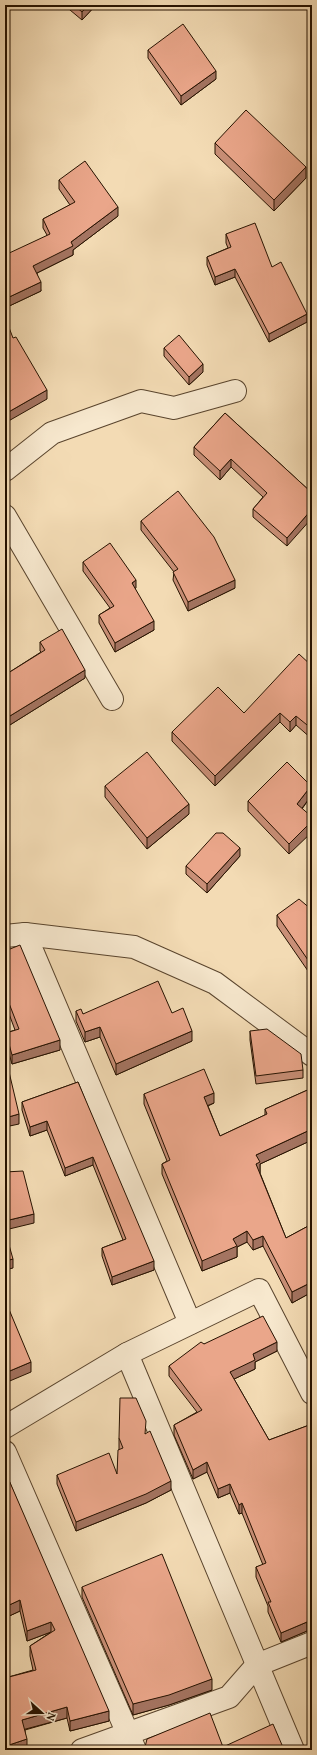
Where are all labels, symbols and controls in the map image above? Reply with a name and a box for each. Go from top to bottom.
north arrow [22,1693,62,1733]
text: N [42,1710,58,1722]

